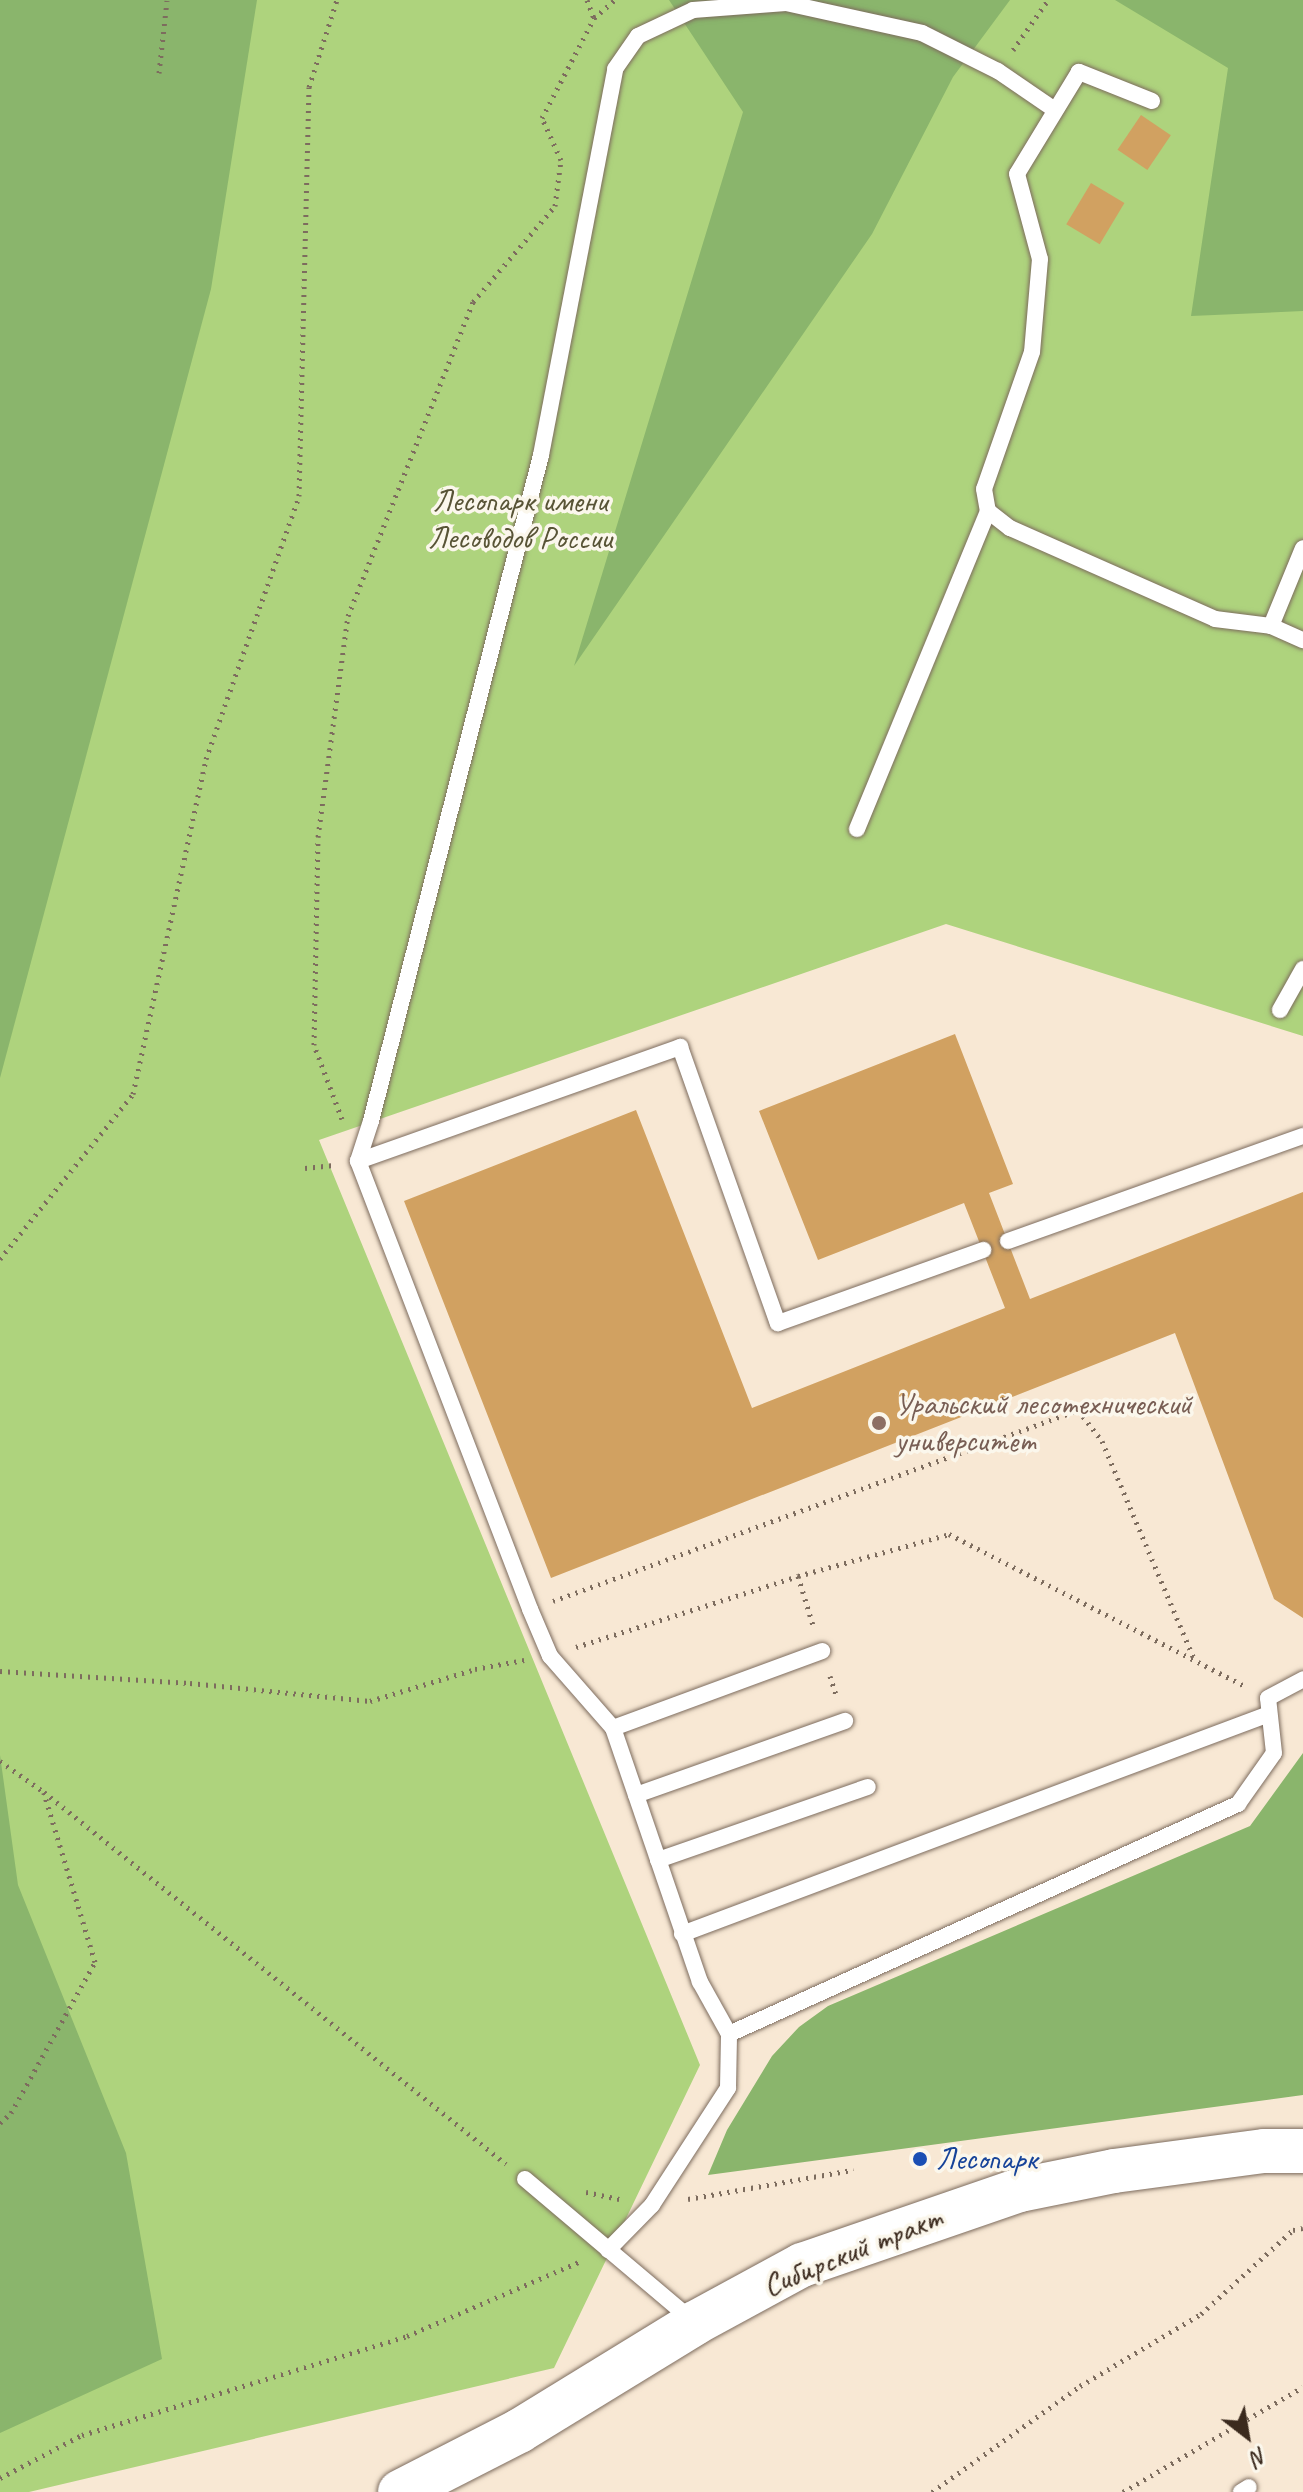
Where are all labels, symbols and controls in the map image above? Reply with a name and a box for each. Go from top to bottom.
park label: Лесопарк имени Лесоводов России [427,483,613,558]
place label: Уральский лесотехнический университет [895,1386,1192,1461]
marker: Уральский лесотехнический университет [870,1414,888,1432]
place label: Лесопарк [936,2140,1037,2178]
marker: Лесопарк [911,2150,929,2168]
street label: Сибирский тракт [757,2199,947,2305]
north arrow [1207,2396,1287,2476]
text: N [1246,2441,1272,2472]

